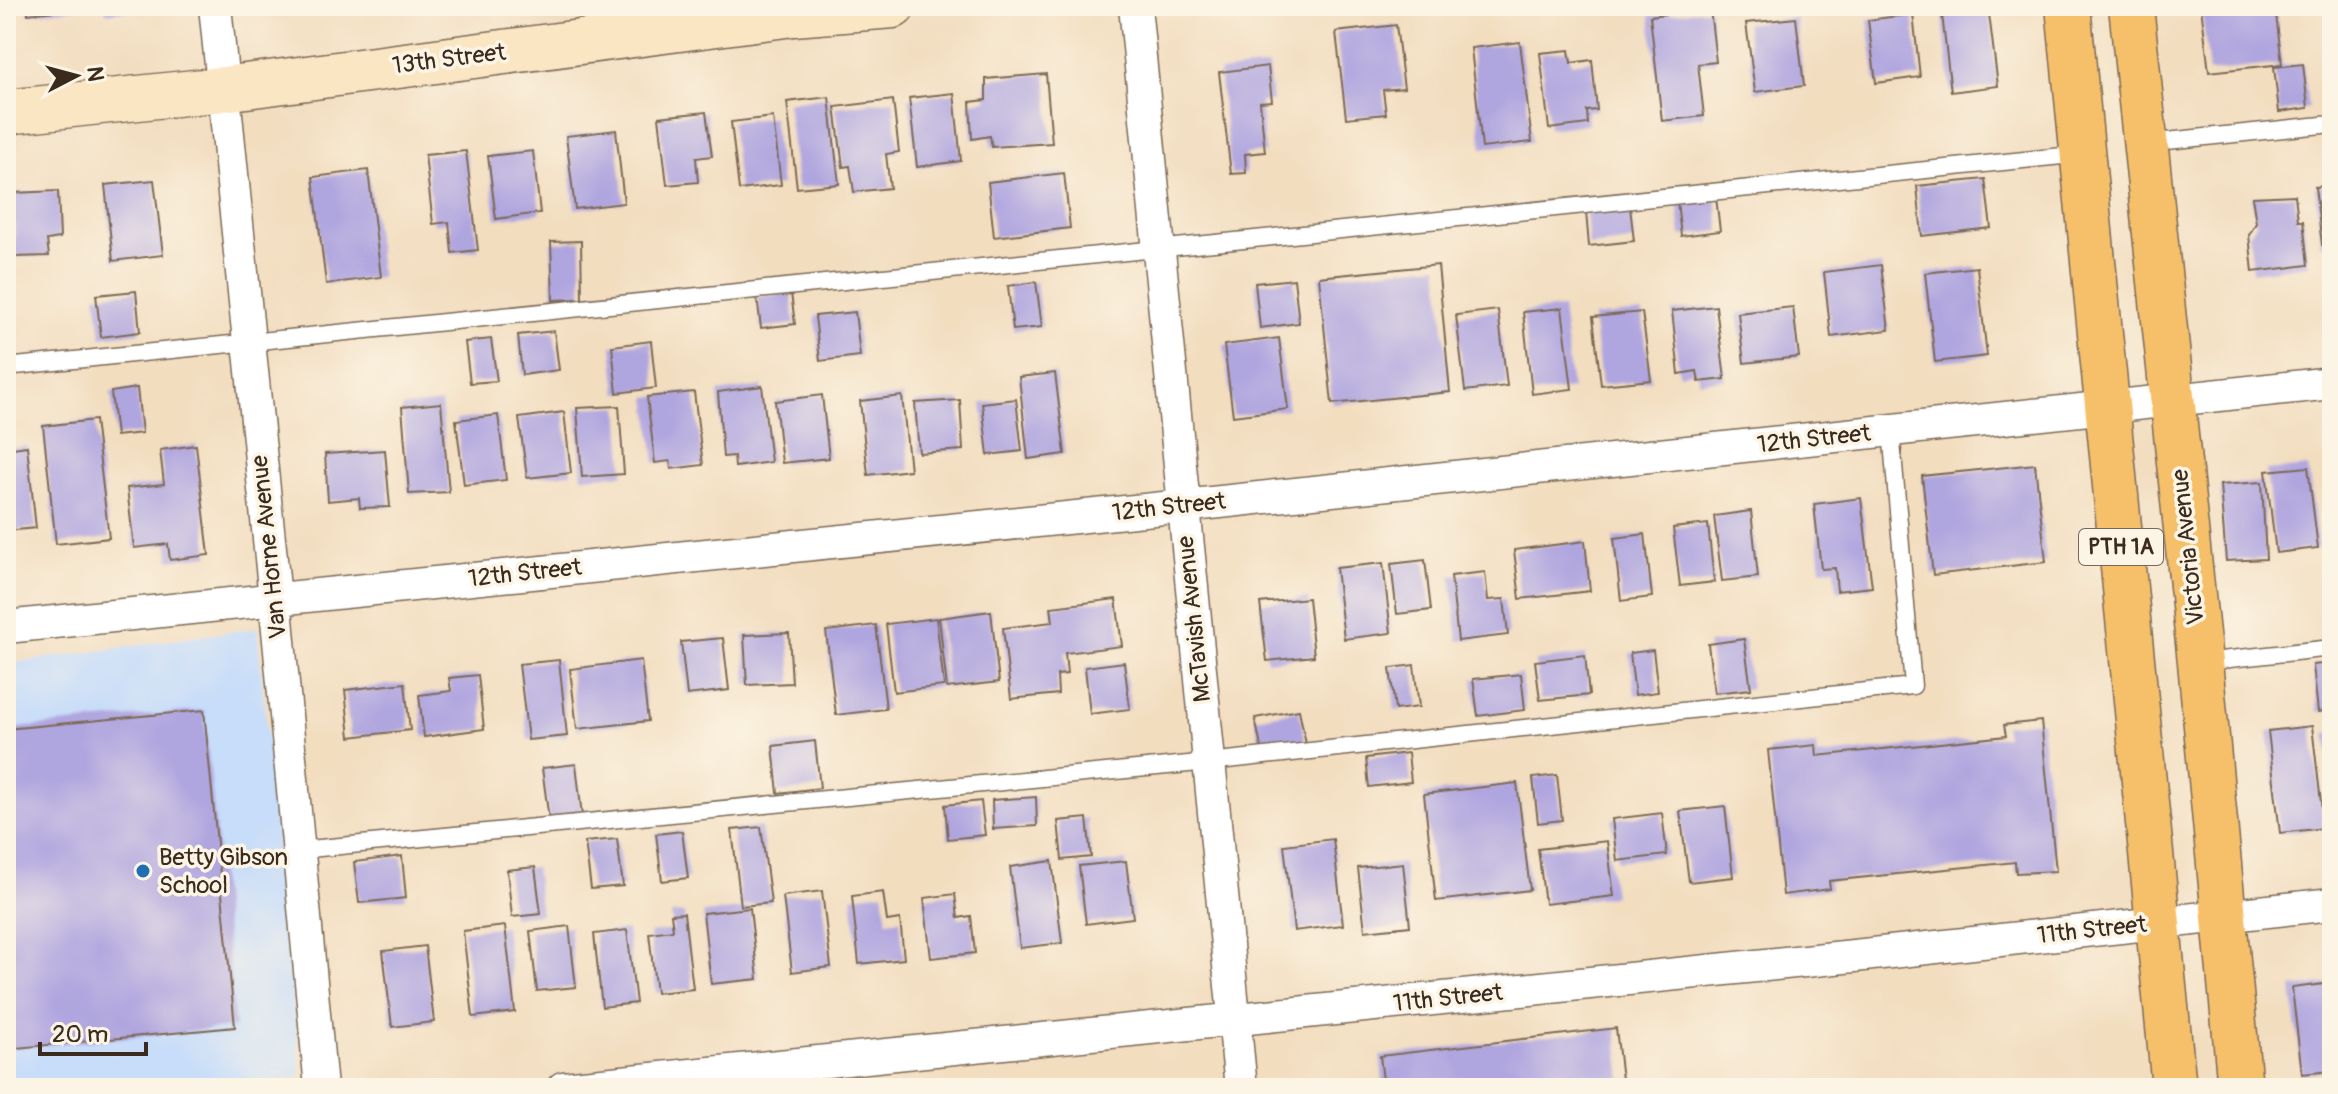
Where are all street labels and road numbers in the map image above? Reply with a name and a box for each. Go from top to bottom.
street label: 13th Street [391,38,508,80]
street label: 12th Street [1756,419,1873,459]
street label: Van Horne Avenue [245,453,293,640]
street label: Victoria Avenue [2165,468,2211,626]
street label: 12th Street [1111,487,1228,527]
road number: PTH 1A [2079,529,2163,565]
street label: McTavish Avenue [1171,534,1217,704]
street label: 12th Street [467,553,584,593]
street label: 11th Street [2036,910,2149,950]
street label: 11th Street [1392,978,1505,1018]

